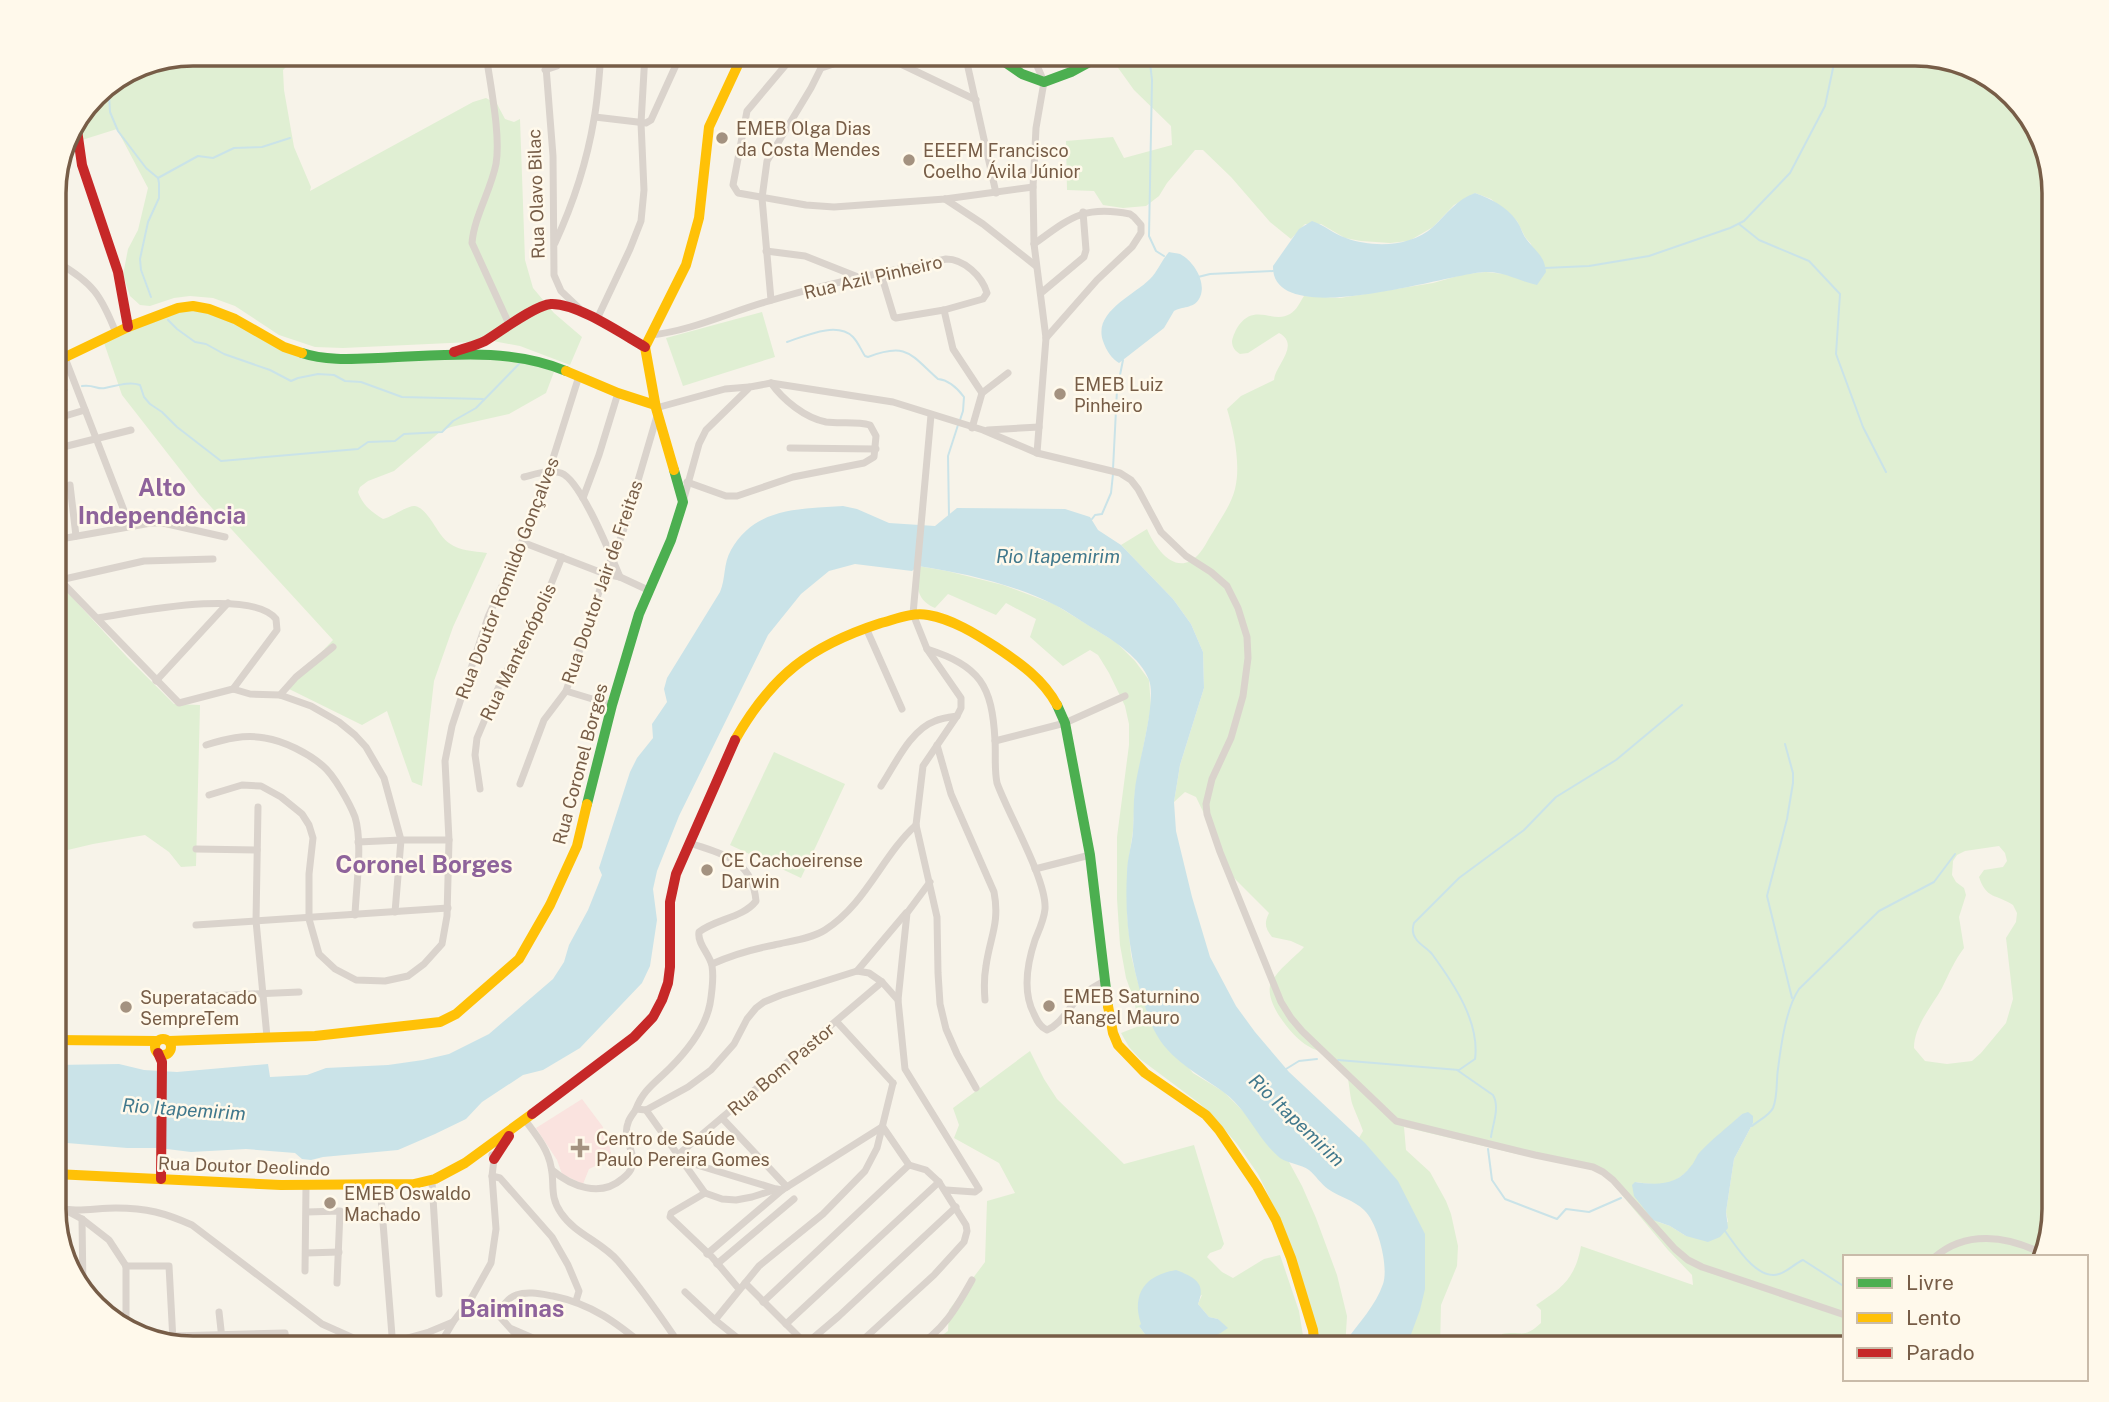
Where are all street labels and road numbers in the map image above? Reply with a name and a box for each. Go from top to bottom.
street label: Rua Olavo Bilac [523,129,549,259]
street label: Rua Azil Pinheiro [802,251,944,303]
street label: Rua Doutor Romildo Gonçalves [451,454,563,702]
street label: Rua Doutor Jair de Freitas [557,477,647,687]
street label: Rua Mantenópolis [476,580,560,724]
street label: Rua Coronel Borges [548,681,612,847]
street label: Rua Bom Pastor [723,1018,839,1120]
street label: Rua Doutor Deolindo [158,1152,330,1180]

